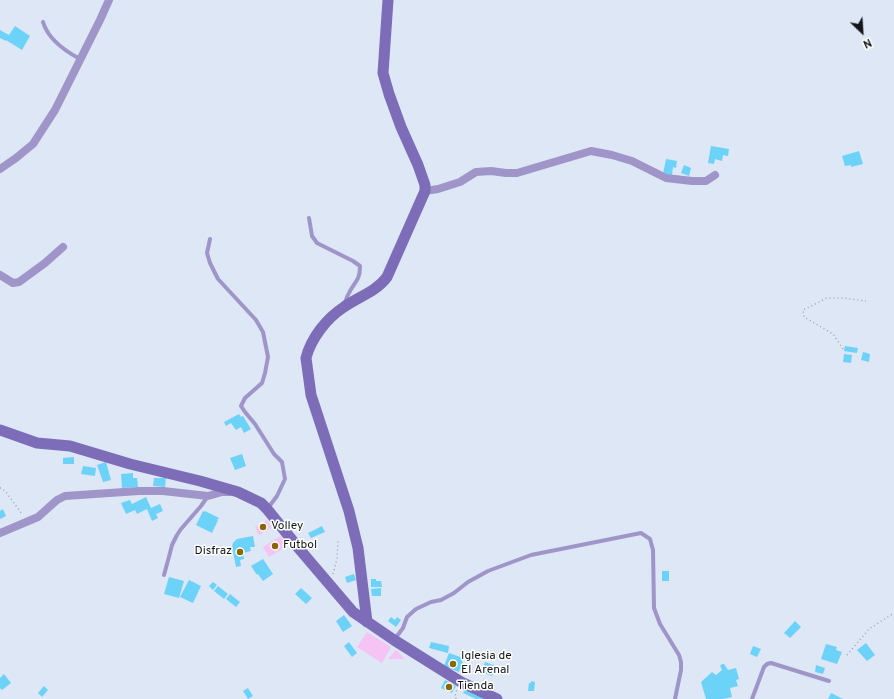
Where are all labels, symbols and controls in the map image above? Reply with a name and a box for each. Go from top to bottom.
north arrow [842,12,882,52]
text: N [861,35,874,51]
place label: Volley [271,520,303,534]
marker: Volley [258,522,268,532]
place label: Futbol [283,539,317,553]
marker: Futbol [270,541,280,551]
place label: Disfraz [194,545,232,559]
marker: Disfraz [235,547,245,557]
place label: Iglesia de El Arenal [461,650,512,678]
marker: Iglesia de El Arenal [448,659,458,669]
place label: Tienda [457,680,494,694]
marker: Tienda [444,682,454,692]

